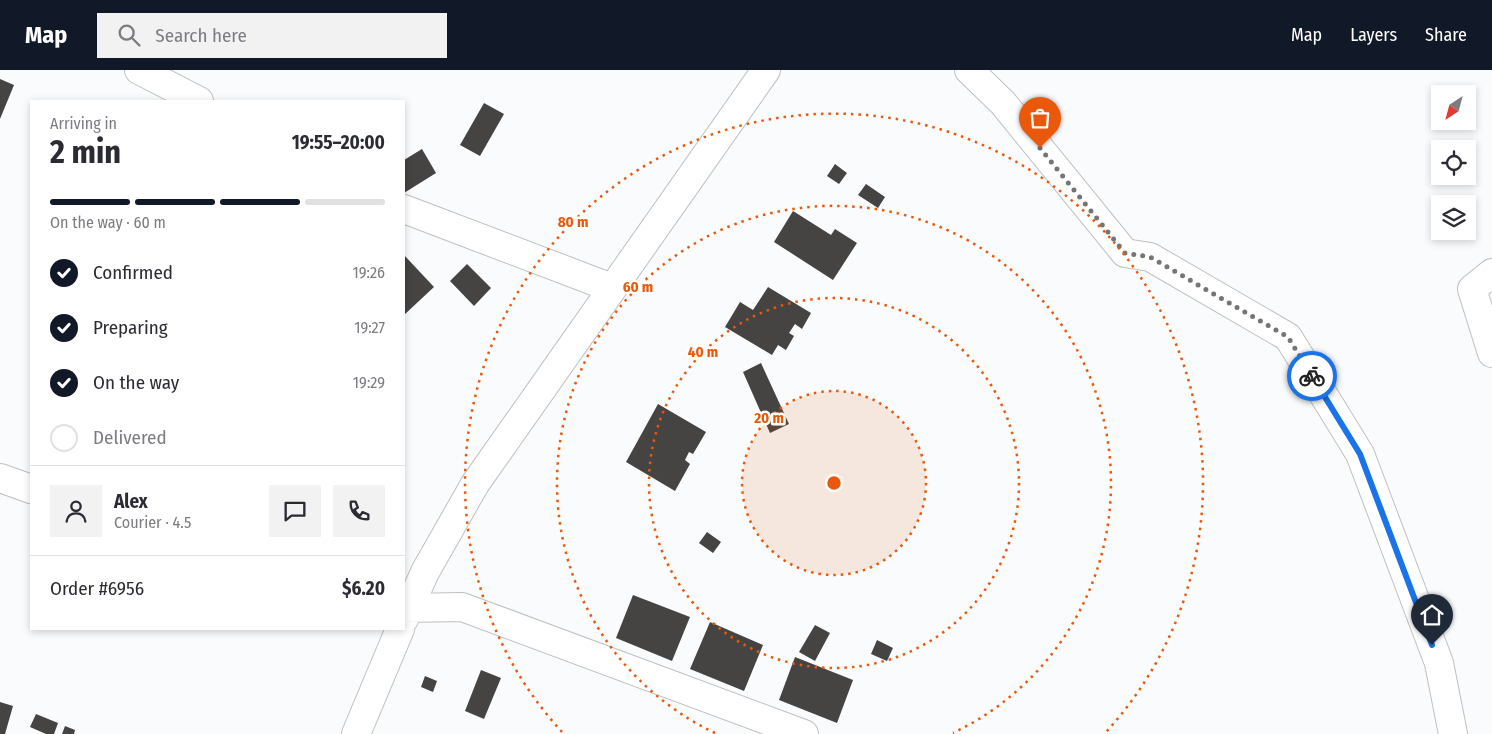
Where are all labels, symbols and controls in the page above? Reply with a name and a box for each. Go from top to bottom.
search box [97,13,447,58]
text: Map [25,21,67,49]
icon: search [115,21,143,49]
text: Search here [155,24,247,47]
text: Map [1291,24,1322,46]
text: Layers [1350,24,1397,46]
text: Share [1425,24,1467,46]
north arrow [1431,85,1476,130]
map controls [1431,85,1476,240]
pin [1019,97,1061,148]
icon: bag [1026,104,1054,132]
text: Arriving in [50,114,117,133]
text: 19:55–20:00 [292,131,385,154]
text: 2 min [50,133,121,171]
button: locate [1431,140,1476,185]
button: layers [1431,195,1476,240]
text: On the way · 60 m [50,213,166,232]
text: 80 m [558,213,588,231]
icon: check [50,259,78,287]
text: Confirmed [93,261,173,284]
text: 19:26 [353,263,385,282]
text: 60 m [623,278,653,296]
icon: check [50,314,78,342]
text: Preparing [93,316,168,339]
text: 19:27 [354,318,385,337]
text: 40 m [688,343,718,361]
courier [1287,351,1337,401]
icon: bike [1298,362,1326,390]
icon: check [50,369,78,397]
text: On the way [93,371,179,394]
text: 19:29 [353,373,385,392]
text: 20 m [753,409,784,427]
text: Delivered [93,426,167,449]
centre of rings [825,474,843,492]
button: person [50,485,102,537]
button: chat [269,485,321,537]
button: phone [333,485,385,537]
text: Alex [114,490,148,513]
text: Courier · 4.5 [114,513,191,532]
text: Order #6956 [50,577,144,600]
text: $6.20 [342,577,385,600]
pin [1411,594,1453,645]
icon: home [1418,601,1446,629]

